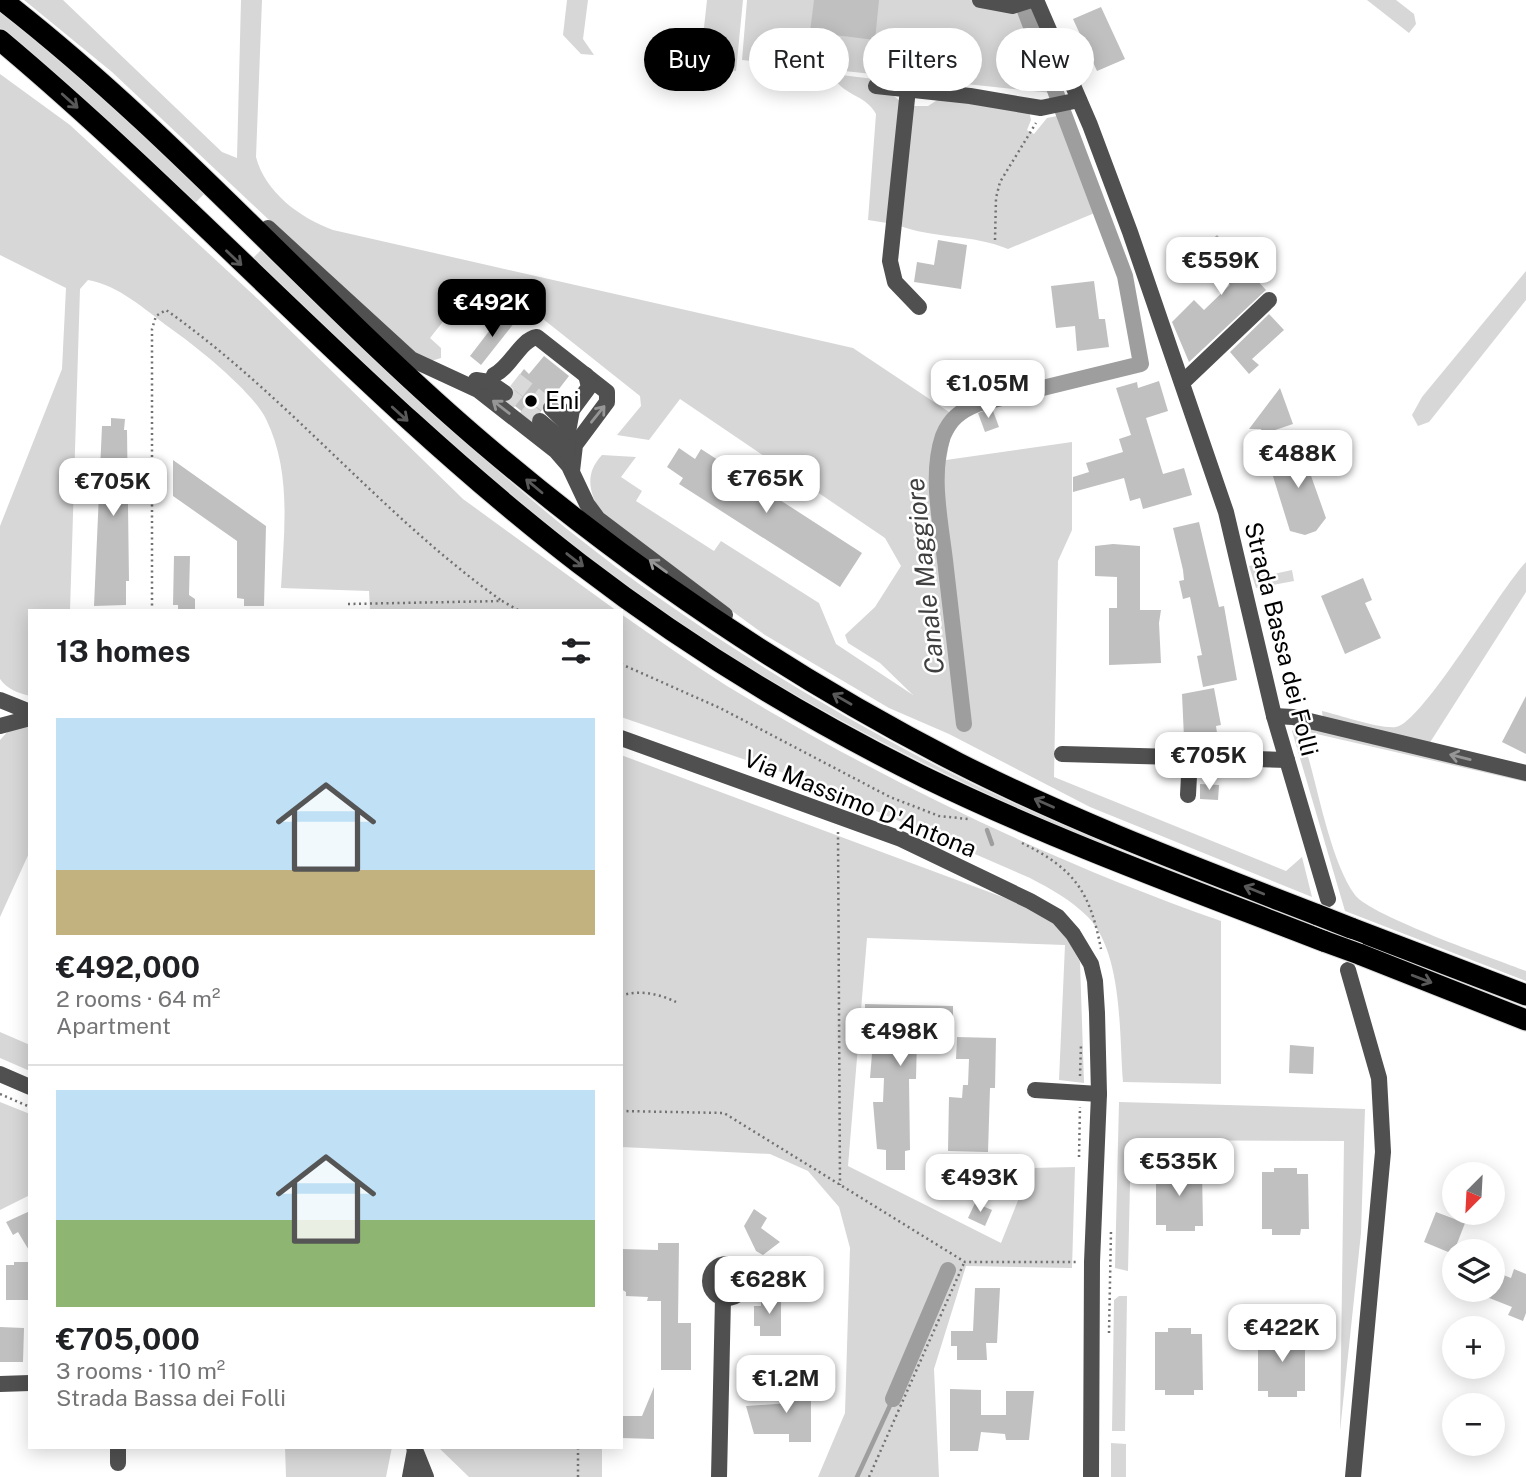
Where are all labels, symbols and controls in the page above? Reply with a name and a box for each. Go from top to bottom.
chip: Buy [644,28,735,91]
chip: Rent [749,28,849,91]
chip: Filters [863,28,982,91]
chip: New [996,28,1094,91]
one-way arrow [61,93,79,109]
pin: €559K [1172,238,1270,297]
text: €559K [1182,246,1260,273]
one-way arrow [226,250,243,267]
pin: €492K [443,280,541,339]
text: €492K [454,288,530,315]
pin: €1.05M [931,360,1045,420]
text: €1.05M [947,369,1029,396]
place label: Eni [545,386,579,414]
marker: Eni [523,393,539,409]
one-way arrow [492,400,510,415]
one-way arrow [391,405,408,422]
one-way arrow [591,405,606,423]
pin: €488K [1249,430,1347,490]
text: €488K [1259,439,1337,466]
pin: €765K [717,456,815,515]
pin: €705K [64,458,162,518]
text: €765K [728,464,804,491]
text: €705K [75,467,151,494]
water label: Canale Maggiore [899,476,950,676]
one-way arrow [526,479,544,494]
street label: Strada Bassa dei Folli [1239,519,1325,759]
one-way arrow [565,552,583,567]
one-way arrow [649,558,668,573]
icon: filters [557,632,595,670]
text: 13 homes [56,633,191,669]
one-way arrow [832,692,852,706]
pin: €705K [1160,732,1258,792]
text: €705K [1171,741,1247,768]
street label: Via Massimo D'Antona [740,744,981,863]
one-way arrow [1449,750,1472,763]
icon: home [263,764,389,890]
one-way arrow [1034,796,1055,809]
one-way arrow [1244,883,1266,896]
text: €492,000 [56,949,200,985]
one-way arrow [1411,974,1433,987]
text: 2 rooms · 64 m² [56,985,220,1012]
pin: €498K [851,1009,949,1068]
text: Apartment [56,1012,171,1039]
text: €498K [861,1017,939,1044]
icon: home [263,1136,389,1262]
pin: €535K [1130,1138,1228,1198]
text: €535K [1140,1147,1218,1174]
pin: €493K [931,1154,1029,1214]
north arrow [1442,1162,1505,1225]
map controls [1442,1162,1505,1456]
text: €493K [942,1163,1018,1190]
button: layers [1442,1239,1505,1302]
pin: €628K [720,1256,818,1316]
text: €628K [731,1265,807,1292]
pin: €422K [1233,1304,1331,1364]
text: €422K [1244,1313,1320,1340]
button: + [1442,1316,1505,1379]
text: €705,000 [56,1321,200,1357]
pin: €1.2M [737,1356,835,1415]
text: 3 rooms · 110 m² [56,1357,225,1384]
text: €1.2M [752,1364,820,1391]
text: Strada Bassa dei Folli [56,1384,286,1411]
button: − [1442,1393,1505,1456]

